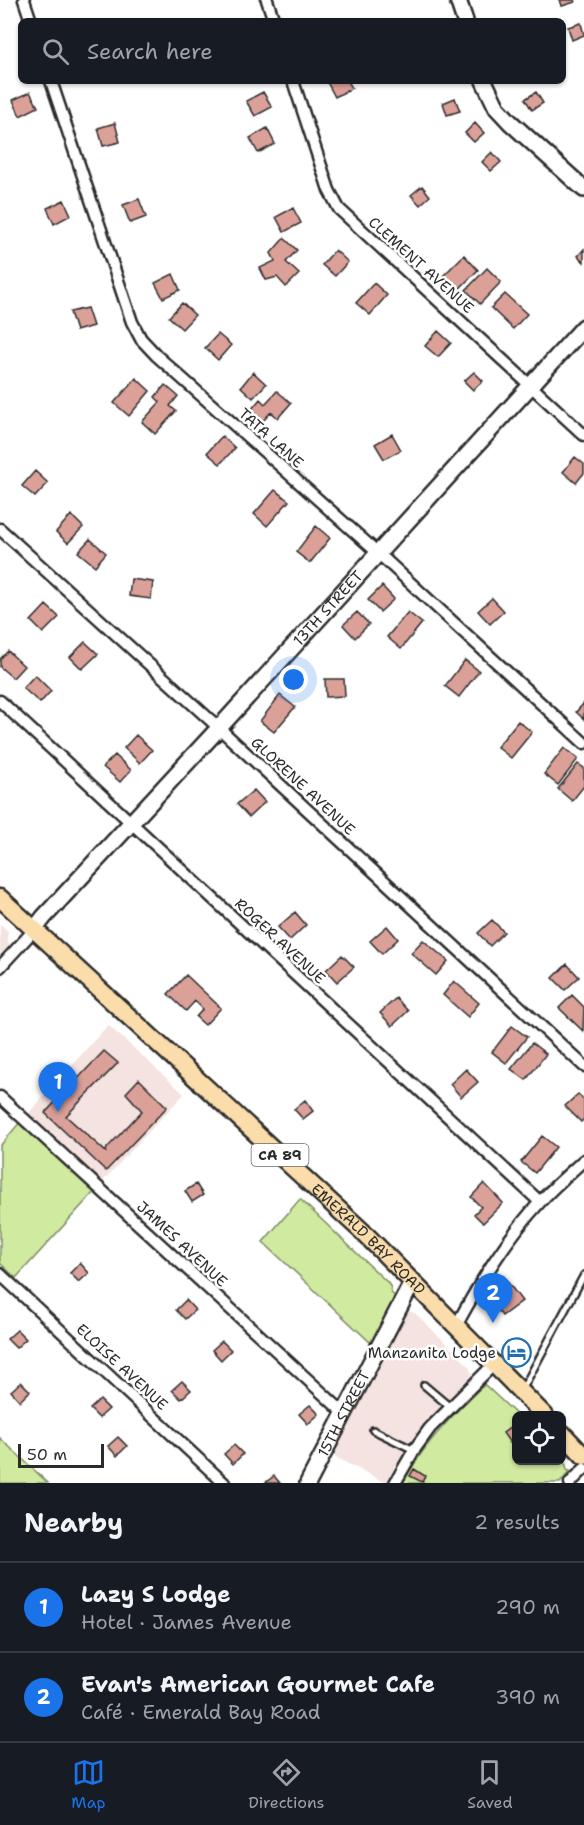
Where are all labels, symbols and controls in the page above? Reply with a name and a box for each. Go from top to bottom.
search box [18,18,566,84]
icon: search [39,35,72,68]
text: Search here [87,37,213,66]
street label: CLEMENT AVENUE [364,212,478,318]
street label: TATA LANE [234,404,308,472]
street label: 13TH STREET [289,566,367,650]
your location [279,665,308,694]
street label: GLORENE AVENUE [247,732,359,840]
street label: ROGER AVENUE [230,894,330,988]
pin: 1 [38,1062,78,1112]
road number: CA 89 [252,1144,308,1166]
street label: EMERALD BAY ROAD [307,1179,430,1299]
street label: JAMES AVENUE [132,1197,232,1291]
pin: 2 [474,1274,512,1323]
street label: ELOISE AVENUE [72,1319,172,1415]
hotel icon: Manzanita Lodge [501,1337,533,1369]
place label: Manzanita Lodge [368,1343,496,1363]
street label: 15TH STREET [313,1367,375,1460]
map controls [512,1411,566,1465]
button: locate [512,1411,566,1465]
scale bar [18,1441,104,1468]
text: 50 m [27,1444,67,1465]
text: Nearby [24,1505,123,1540]
text: 2 results [474,1509,560,1535]
text: Lazy S Lodge [81,1580,230,1609]
text: 1 [39,1594,48,1620]
text: 290 m [495,1594,560,1620]
text: Hotel · James Avenue [81,1609,292,1635]
text: Evan's American Gourmet Cafe [81,1670,435,1699]
text: 2 [37,1684,51,1710]
text: 390 m [495,1684,560,1710]
text: Café · Emerald Bay Road [81,1699,320,1725]
tab: Map [71,1756,106,1813]
tab: Directions [248,1756,325,1813]
tab: Saved [467,1756,513,1813]

